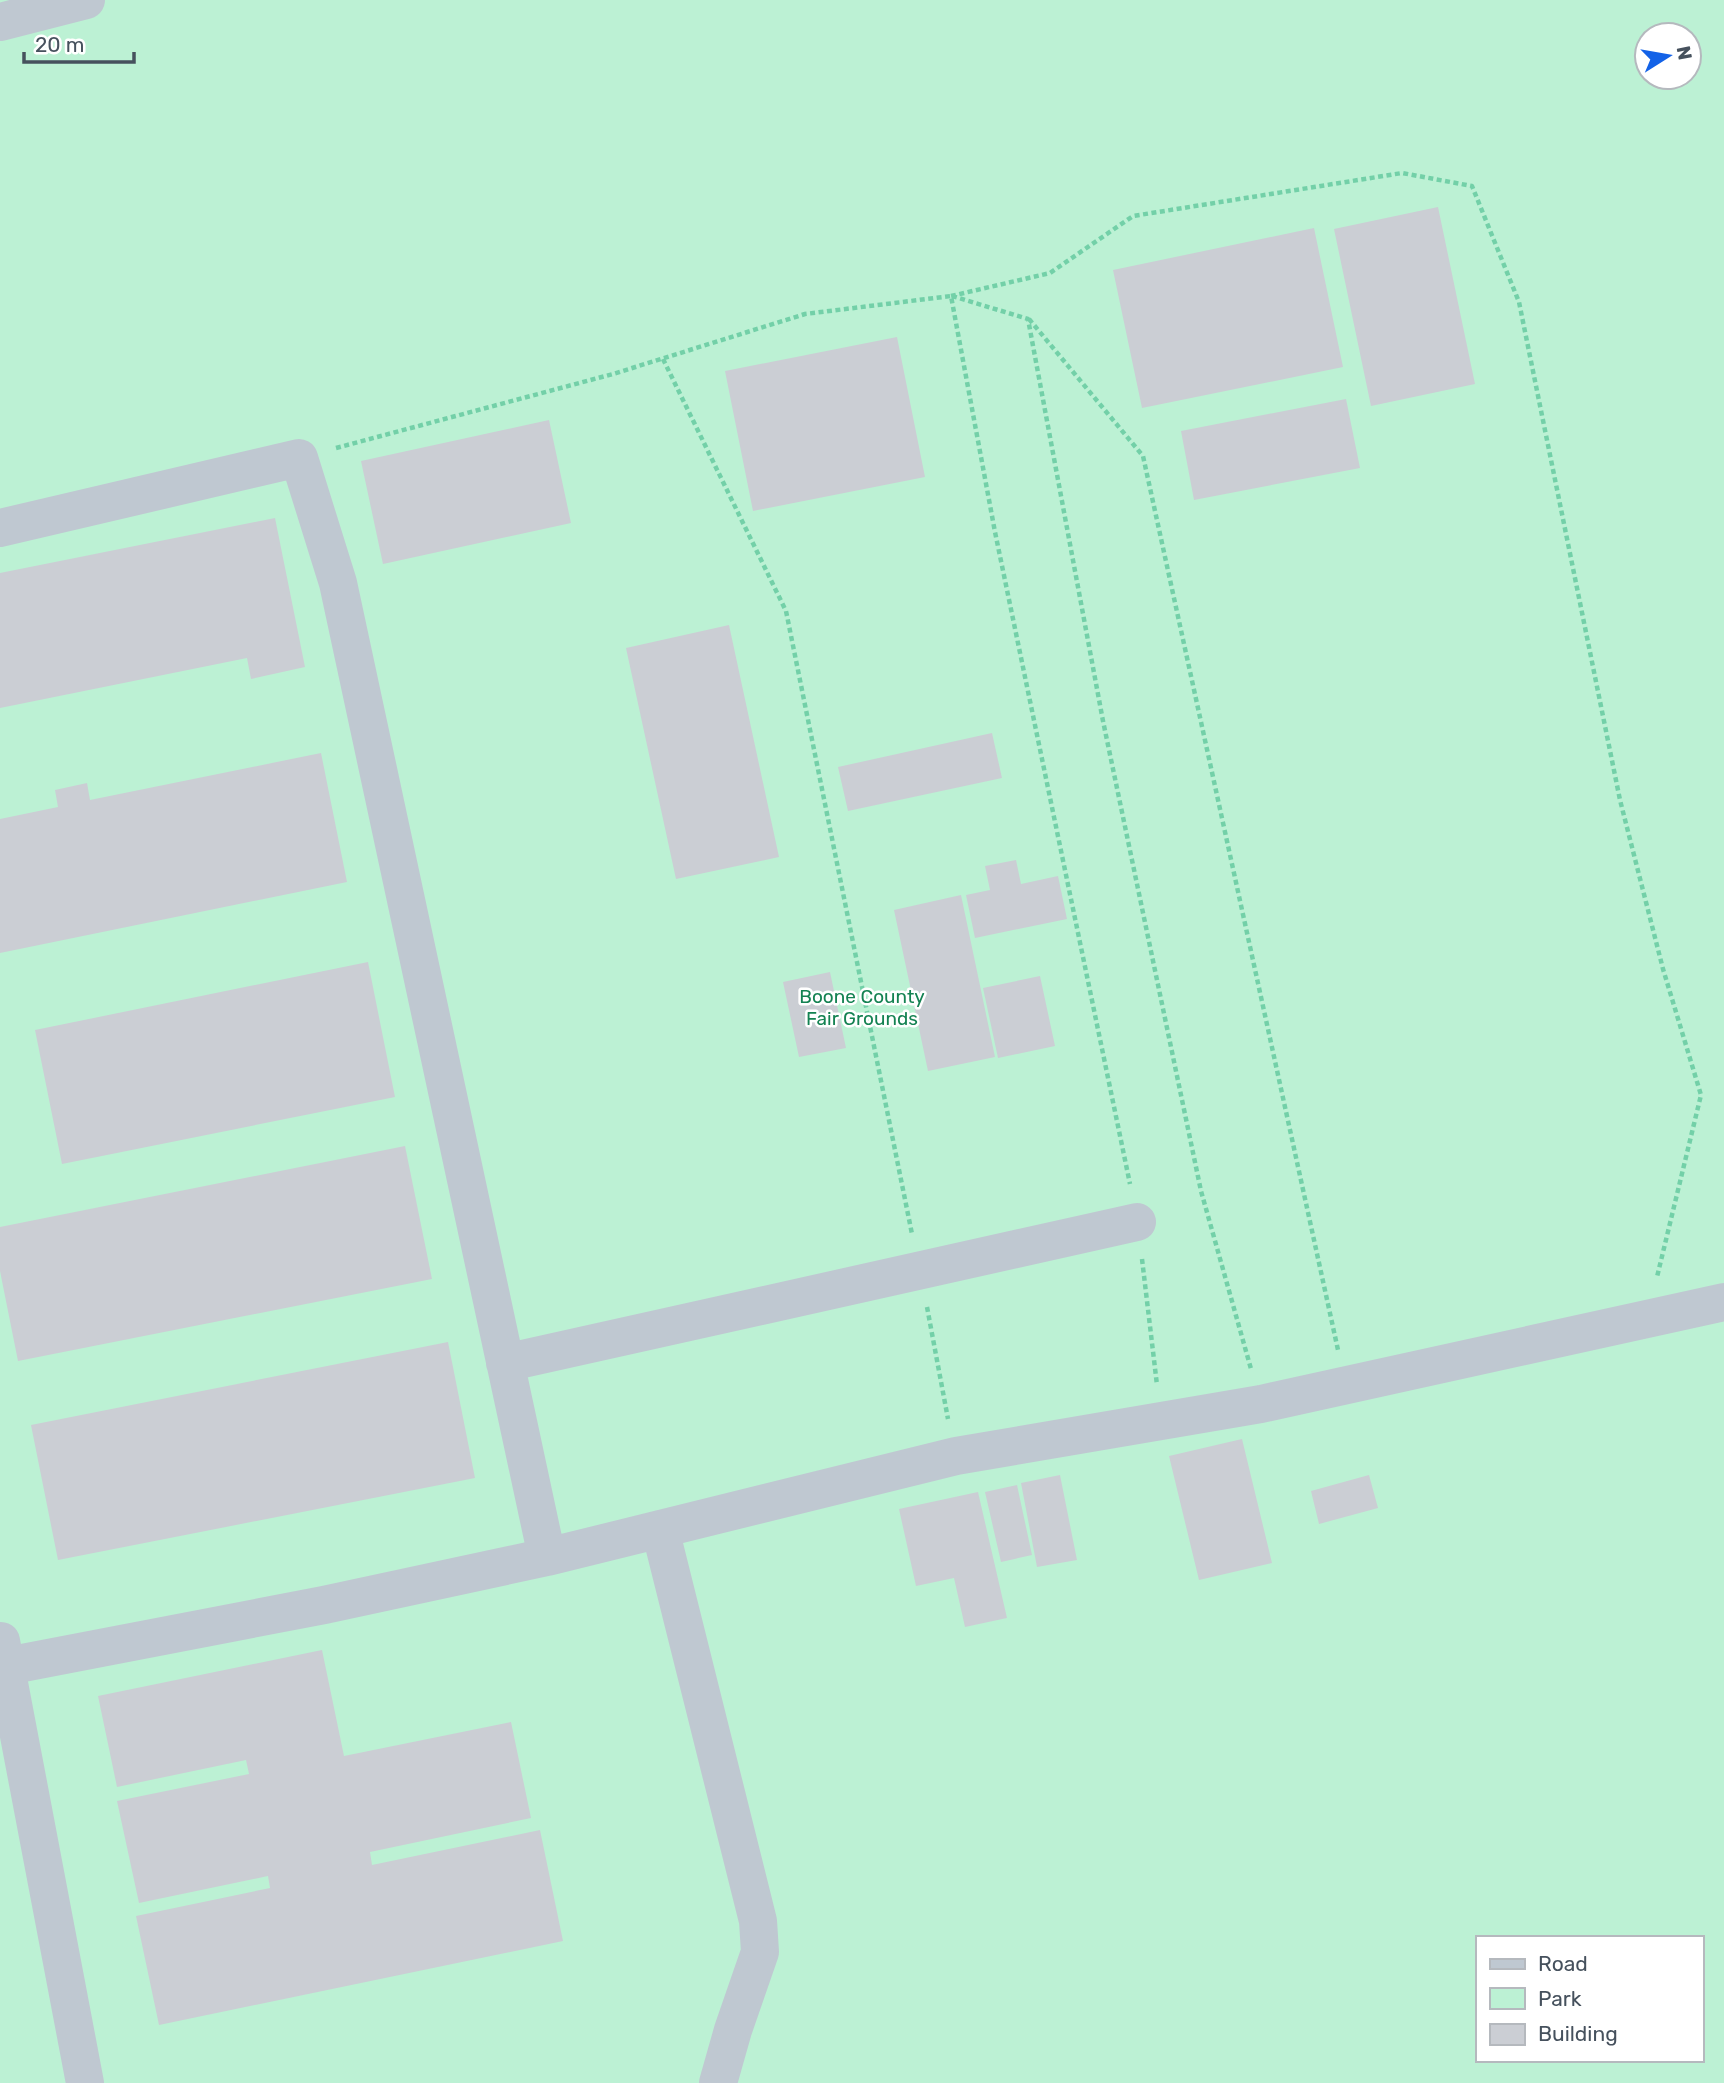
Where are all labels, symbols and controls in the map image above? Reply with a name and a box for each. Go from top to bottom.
scale bar [24,21,135,65]
north arrow [1633,21,1703,91]
text: 20 m [35,32,84,57]
text: N [1672,44,1697,62]
park label: Boone County Fair Grounds [799,985,925,1030]
legend [1476,1936,1703,2062]
text: Road [1538,1951,1588,1976]
text: Park [1538,1986,1582,2011]
text: Building [1538,2021,1618,2046]

